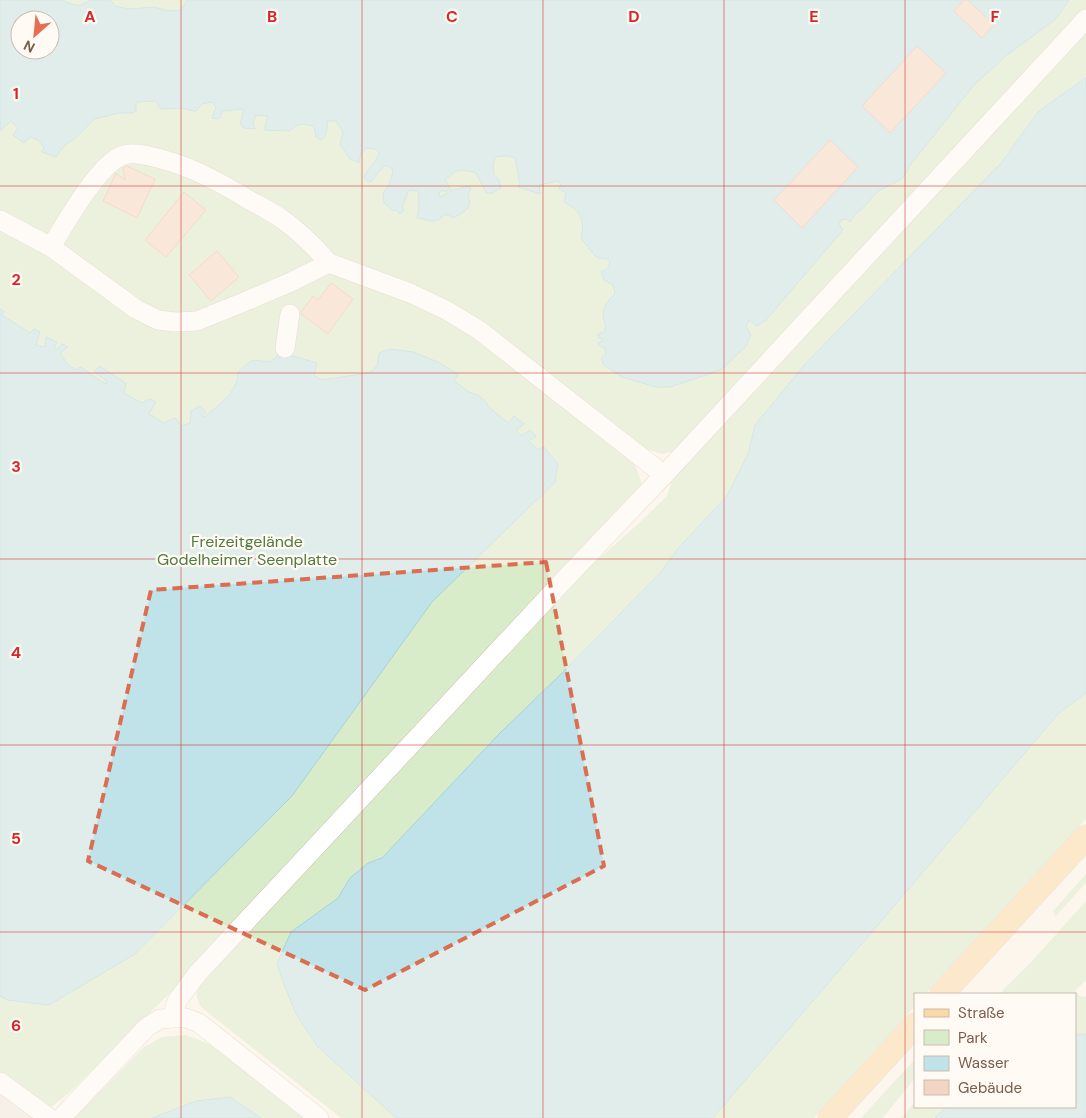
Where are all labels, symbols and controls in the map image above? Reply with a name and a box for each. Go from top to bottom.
text: A [84,6,96,27]
text: B [267,6,277,27]
text: C [446,6,458,27]
text: D [628,6,640,27]
text: E [809,6,819,27]
text: F [991,6,1000,27]
north arrow [10,10,60,60]
text: N [20,36,38,57]
text: 1 [13,83,19,104]
text: 2 [11,269,21,290]
text: 3 [11,456,21,477]
park label: Freizeitgelände Godelheimer Seenplatte [157,531,337,570]
text: 4 [11,642,21,663]
text: 5 [11,828,21,849]
legend [914,993,1076,1108]
text: Straße [958,1003,1005,1023]
text: 6 [11,1015,21,1036]
text: Park [958,1028,988,1048]
text: Wasser [958,1053,1010,1073]
text: Gebäude [958,1078,1022,1098]

